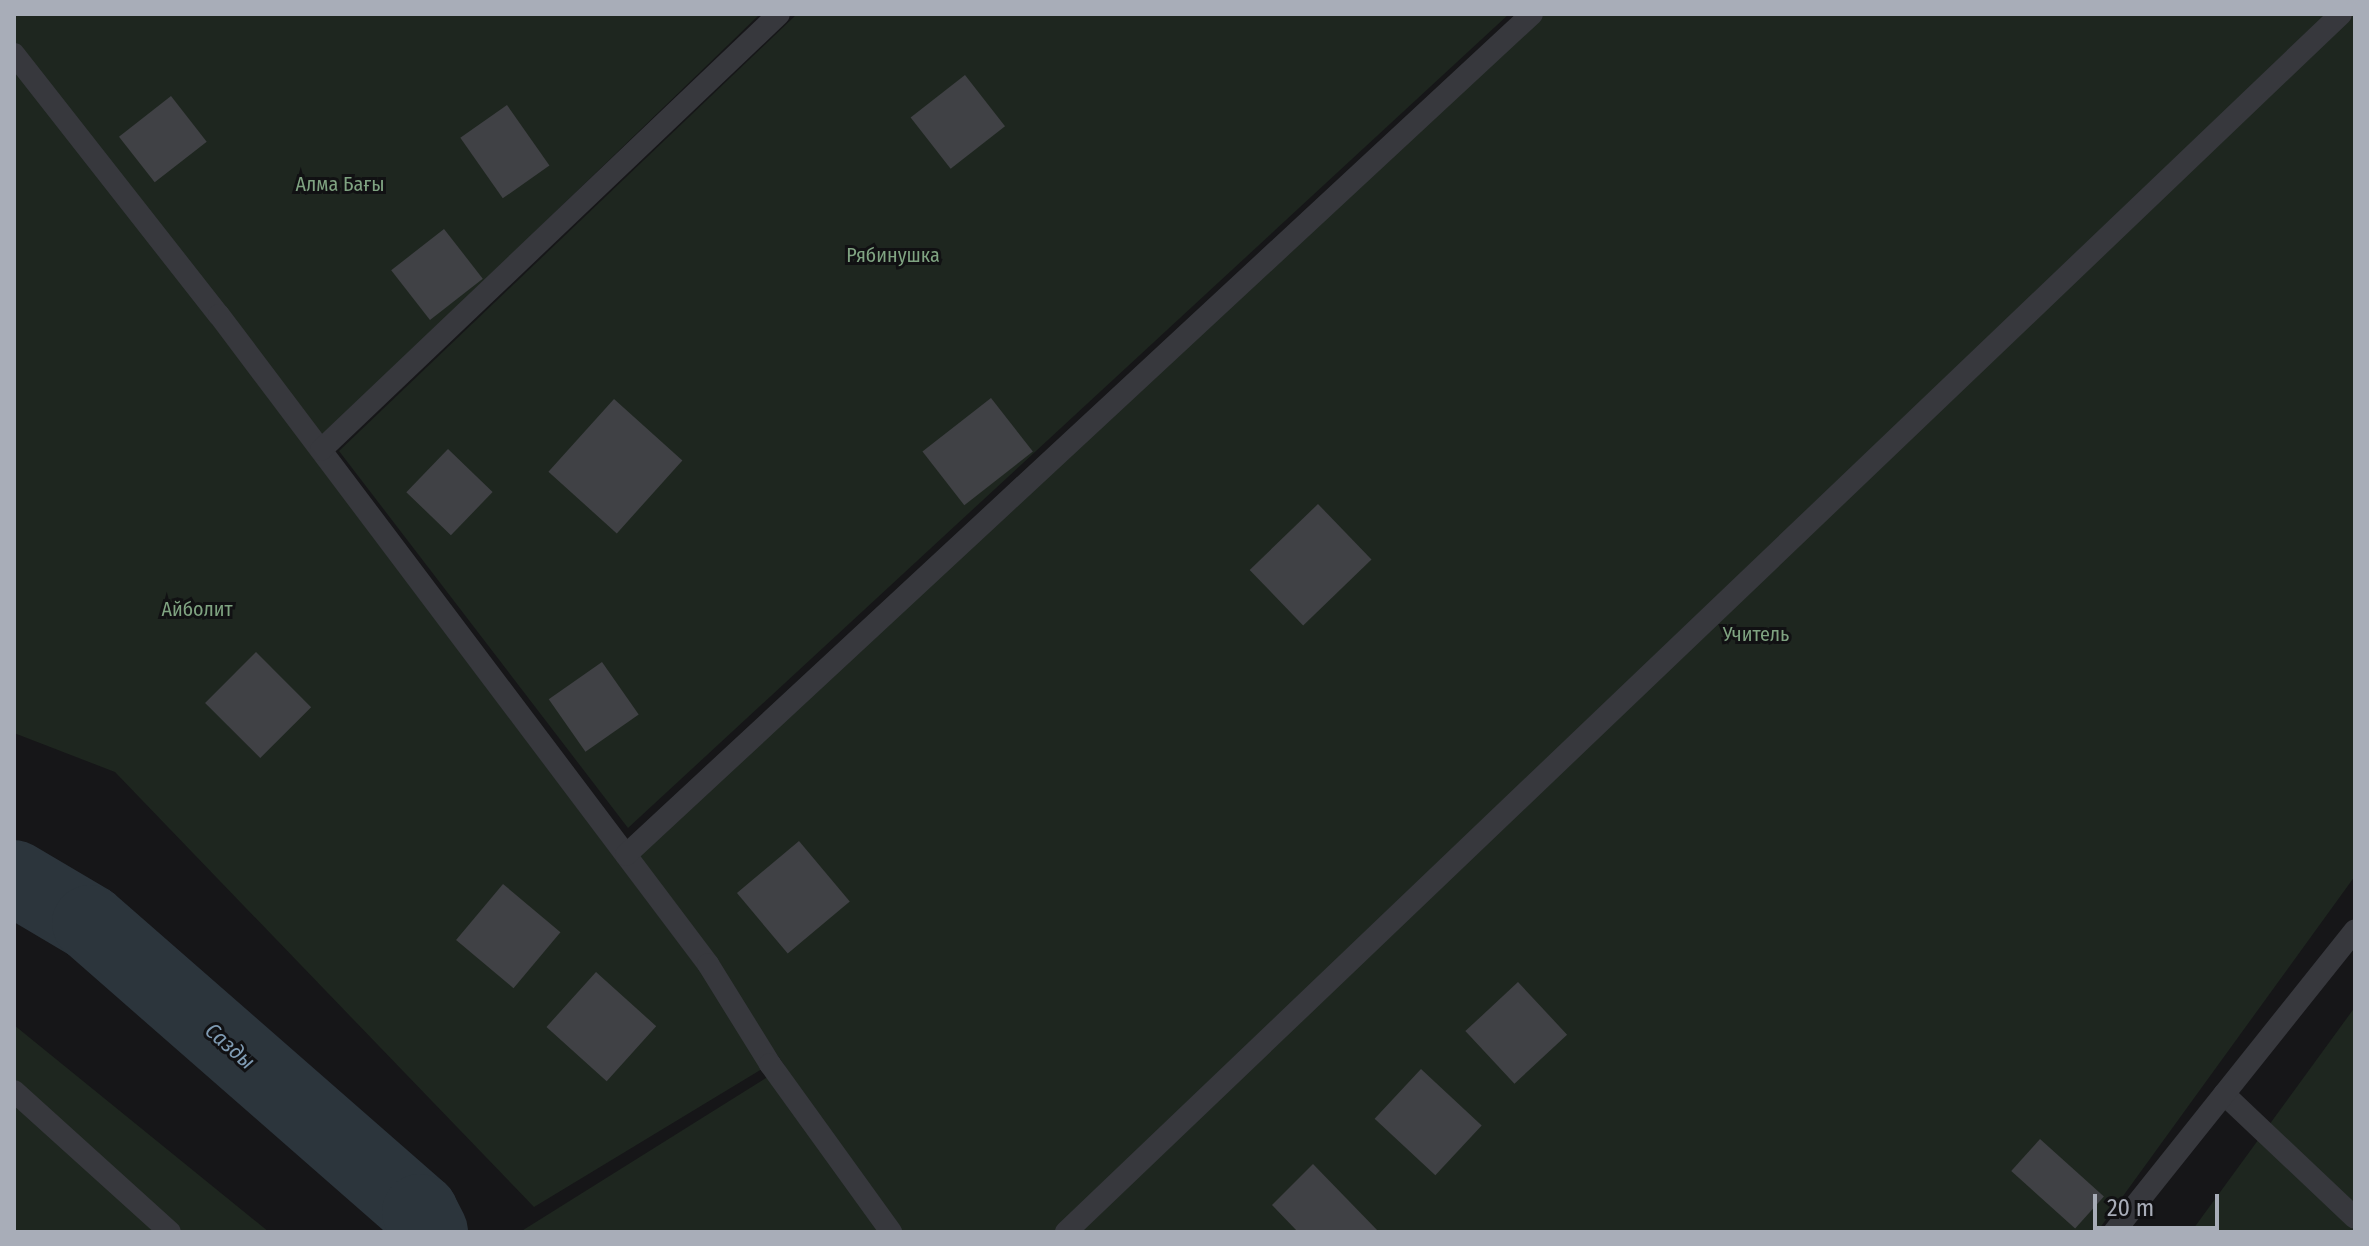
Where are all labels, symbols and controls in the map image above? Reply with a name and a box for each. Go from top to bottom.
park label: Алма Бағы [296,172,384,196]
park label: Рябинушка [846,243,940,267]
park label: Айболит [161,597,233,621]
park label: Учитель [1723,622,1789,646]
water label: Сазды [200,1017,260,1075]
scale bar [2097,1178,2223,1228]
text: 20 m [2107,1194,2154,1222]

